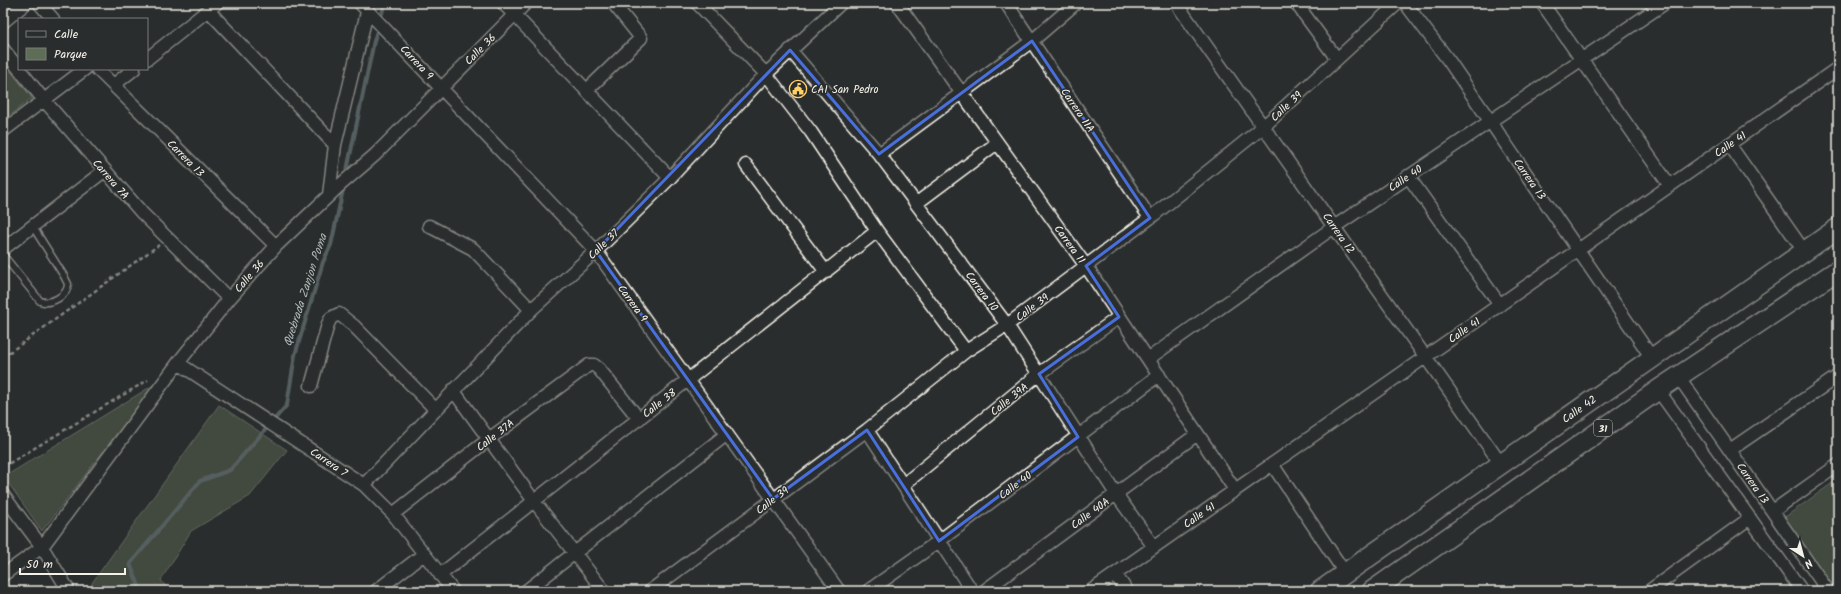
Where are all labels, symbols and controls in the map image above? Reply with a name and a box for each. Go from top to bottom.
legend [18,18,148,70]
text: Calle [54,25,79,44]
street label: Calle 36 [461,30,501,70]
street label: Carrera 9 [395,41,438,85]
text: Parque [54,45,88,64]
public building icon: CAI San Pedro [788,79,808,99]
place label: CAI San Pedro [811,81,878,99]
street label: Carrera 11A [1056,84,1099,137]
street label: Calle 39 [1267,87,1307,126]
street label: Calle 41 [1711,127,1750,163]
street label: Carrera 13 [162,136,208,182]
street label: Carrera 7A [87,155,133,204]
street label: Carrera 13 [1508,155,1550,204]
street label: Calle 40 [1385,160,1427,197]
street label: Carrera 12 [1317,209,1359,258]
street label: Carrera 11 [1049,221,1089,268]
street label: Calle 37 [584,224,624,264]
water label: Quebrada Zanjon Poma [278,230,333,349]
street label: Calle 36 [230,256,269,297]
street label: Carrera 10 [960,268,1003,316]
street label: Carrera 9 [612,281,652,327]
street label: Calle 39 [1012,289,1054,326]
street label: Calle 41 [1445,313,1484,349]
street label: Calle 39A [987,378,1033,421]
street label: Calle 38 [639,384,681,423]
street label: Calle 42 [1558,391,1601,428]
street label: Calle 37A [473,415,519,457]
road number: 31 [1594,420,1612,436]
street label: Carrera 7 [306,444,352,483]
street label: Carrera 13 [1731,459,1773,508]
street label: Calle 40 [995,467,1037,504]
street label: Calle 39 [752,482,794,519]
street label: Calle 40A [1067,493,1114,534]
street label: Calle 41 [1180,498,1219,534]
north arrow [1783,536,1823,576]
scale bar [20,550,125,576]
text: N [1800,554,1816,573]
text: 50 m [26,555,53,574]

